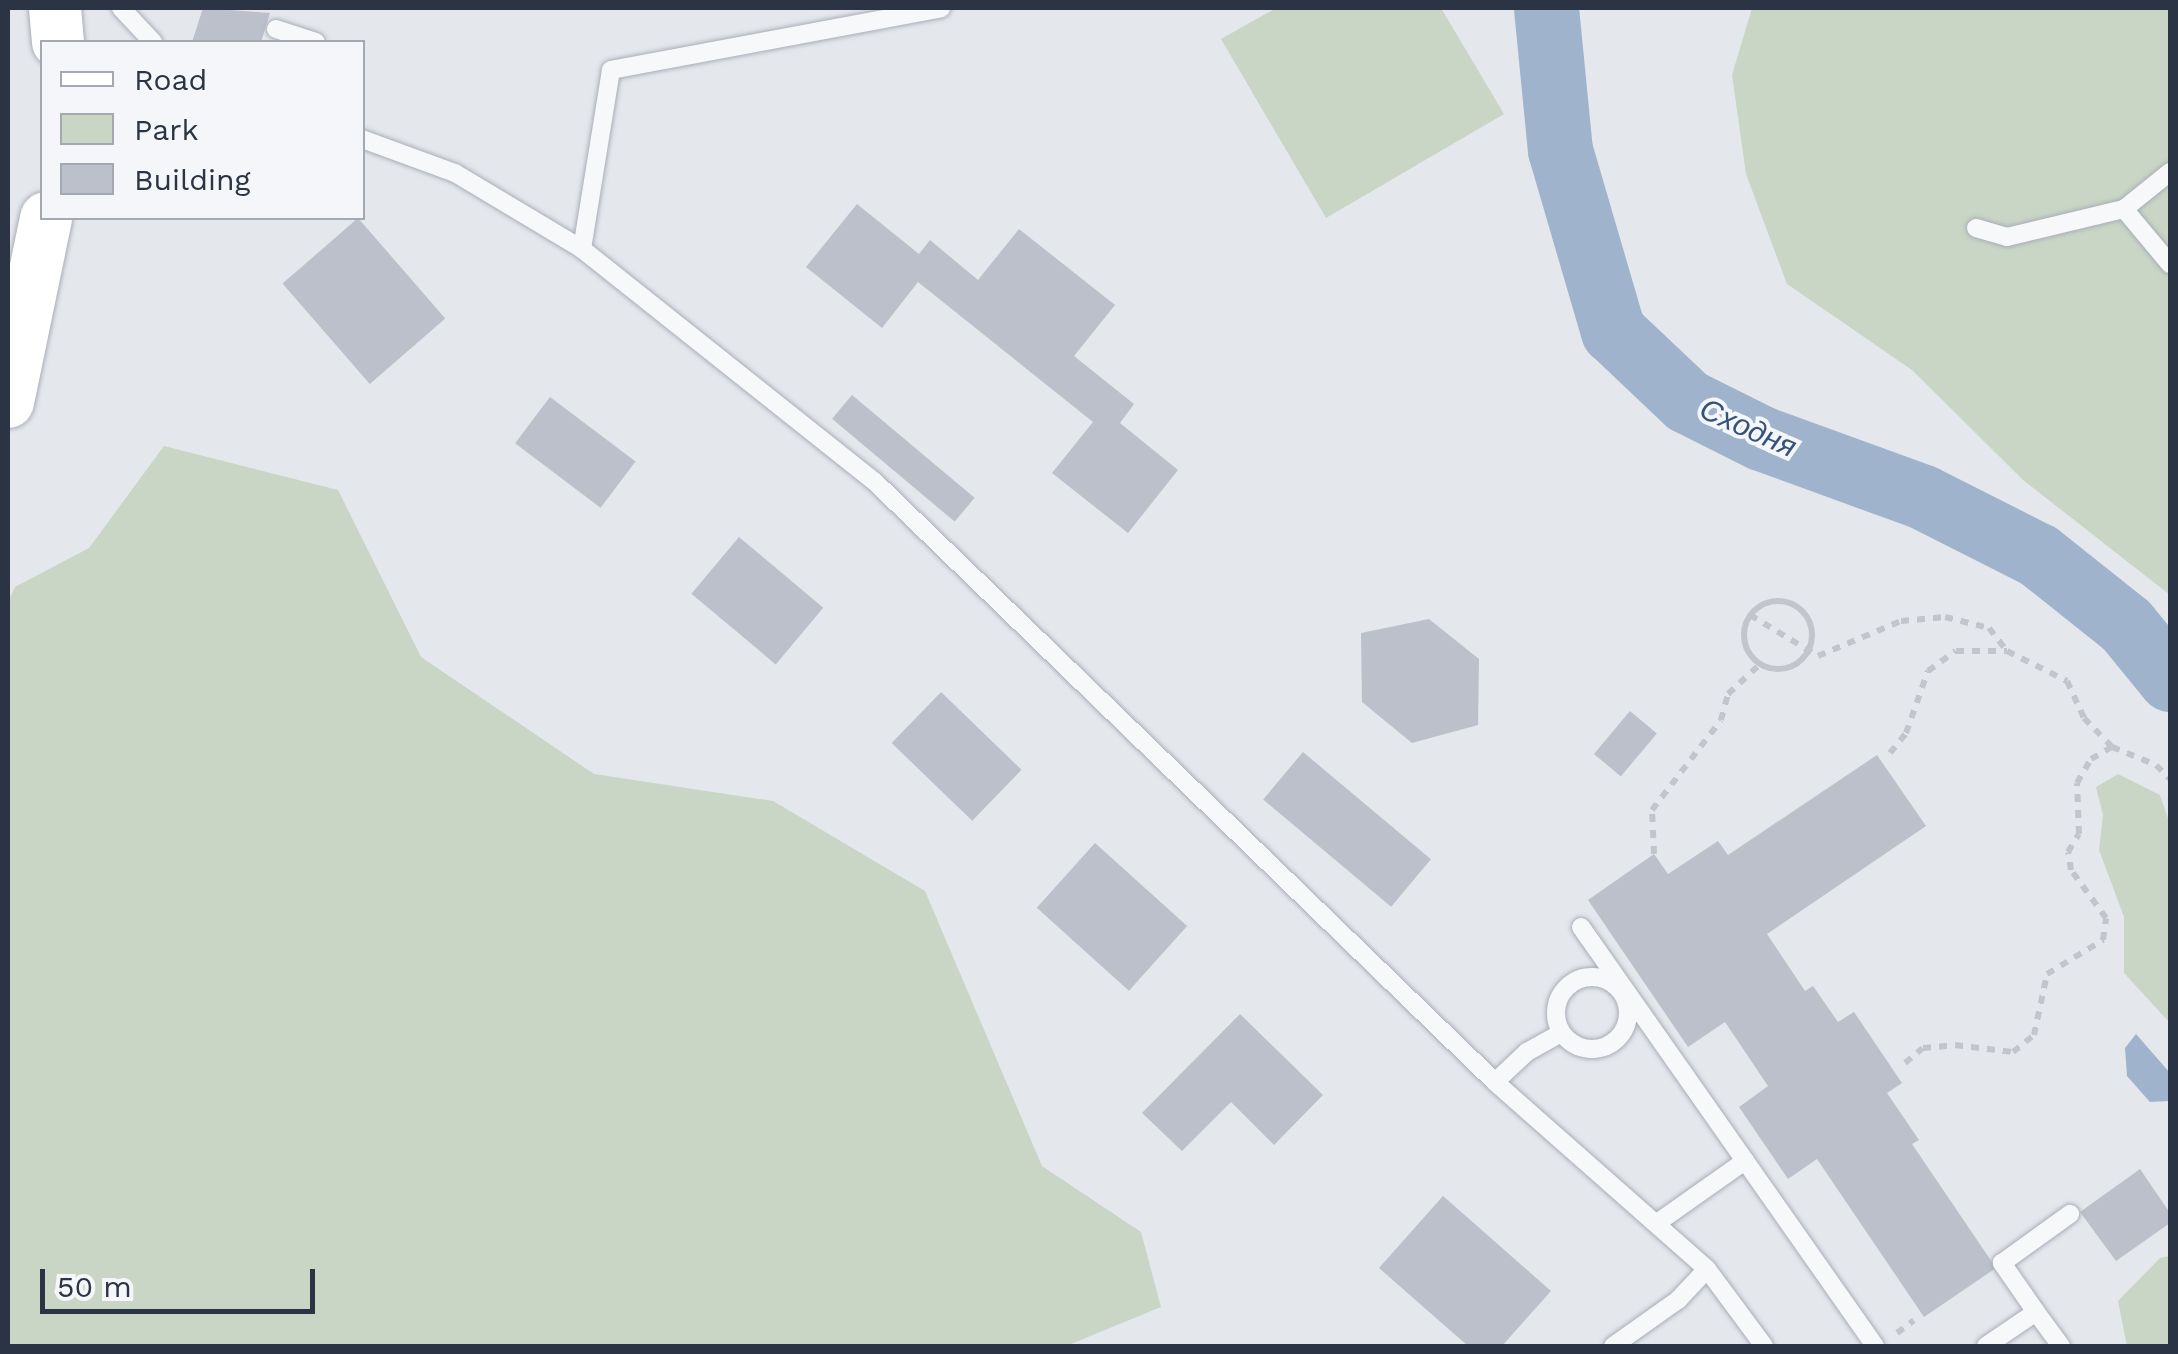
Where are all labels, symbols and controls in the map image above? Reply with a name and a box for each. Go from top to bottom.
legend [40,40,365,220]
text: Road [134,62,207,97]
text: Park [134,112,199,147]
text: Building [134,162,251,197]
water label: Сходня [1694,391,1802,465]
scale bar [45,1249,320,1311]
text: 50 m [57,1269,132,1304]

